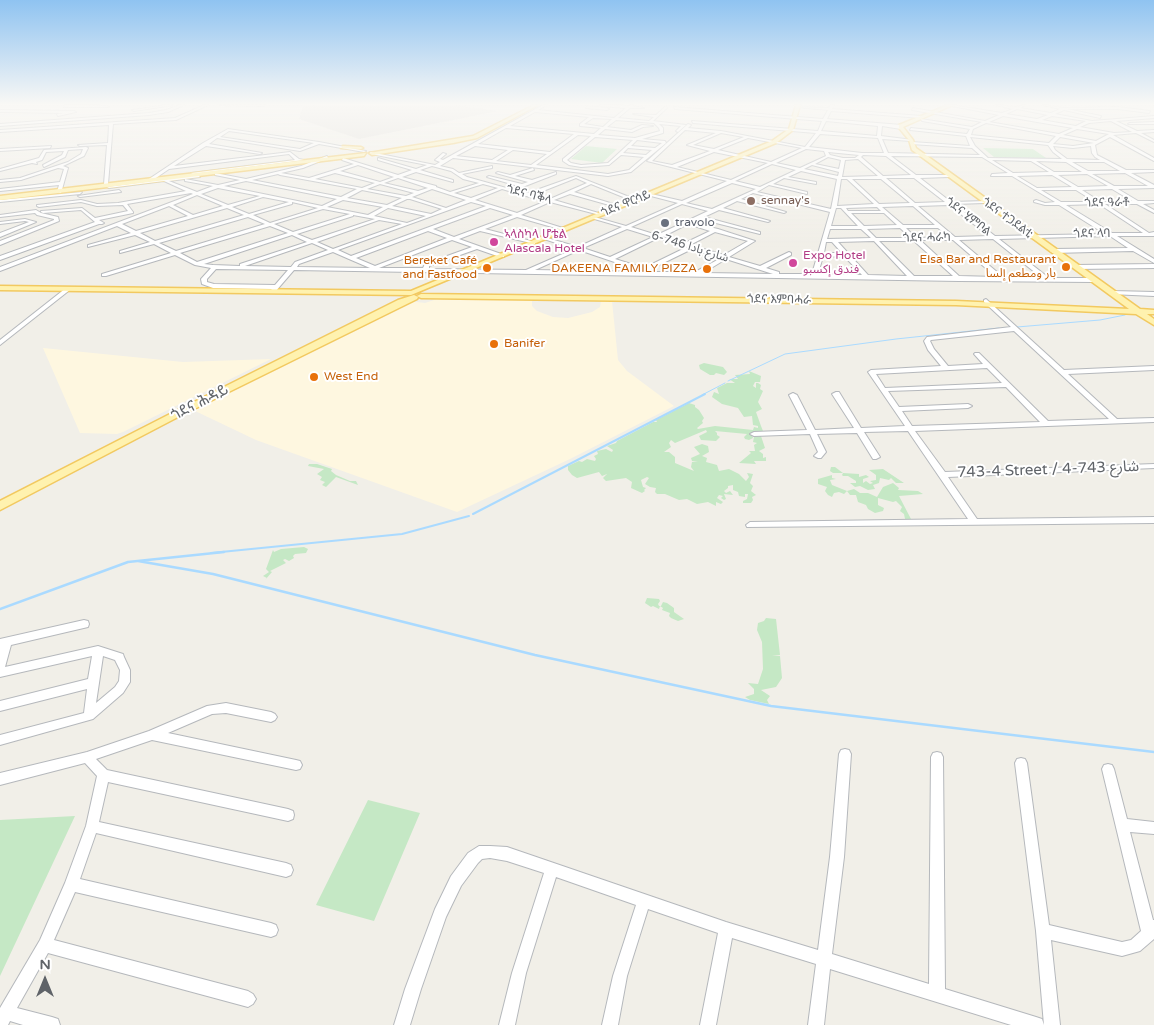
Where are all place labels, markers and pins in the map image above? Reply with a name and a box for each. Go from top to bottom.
place label: sennay's [761,194,810,208]
marker: sennay's [745,195,757,207]
place label: travolo [675,216,715,230]
marker: travolo [659,217,671,229]
place label: ኣላስካላ ሆቴል Alascala Hotel [504,228,585,256]
marker: ኣላስካላ ሆቴል Alascala Hotel [488,236,500,248]
place label: Expo Hotel فندق إكسبو [803,249,866,277]
place label: Elsa Bar and Restaurant بار ومطعم إلسا [919,253,1056,281]
place label: Bereket Café and Fastfood [402,254,477,282]
marker: Expo Hotel فندق إكسبو [787,257,799,269]
marker: Elsa Bar and Restaurant بار ومطعم إلسا [1060,261,1072,273]
marker: Bereket Café and Fastfood [481,262,493,274]
place label: DAKEENA FAMILY PIZZA [551,262,697,276]
marker: DAKEENA FAMILY PIZZA [701,263,713,275]
place label: Banifer [504,337,545,351]
marker: Banifer [488,338,500,350]
place label: West End [324,370,378,384]
marker: West End [308,371,320,383]

